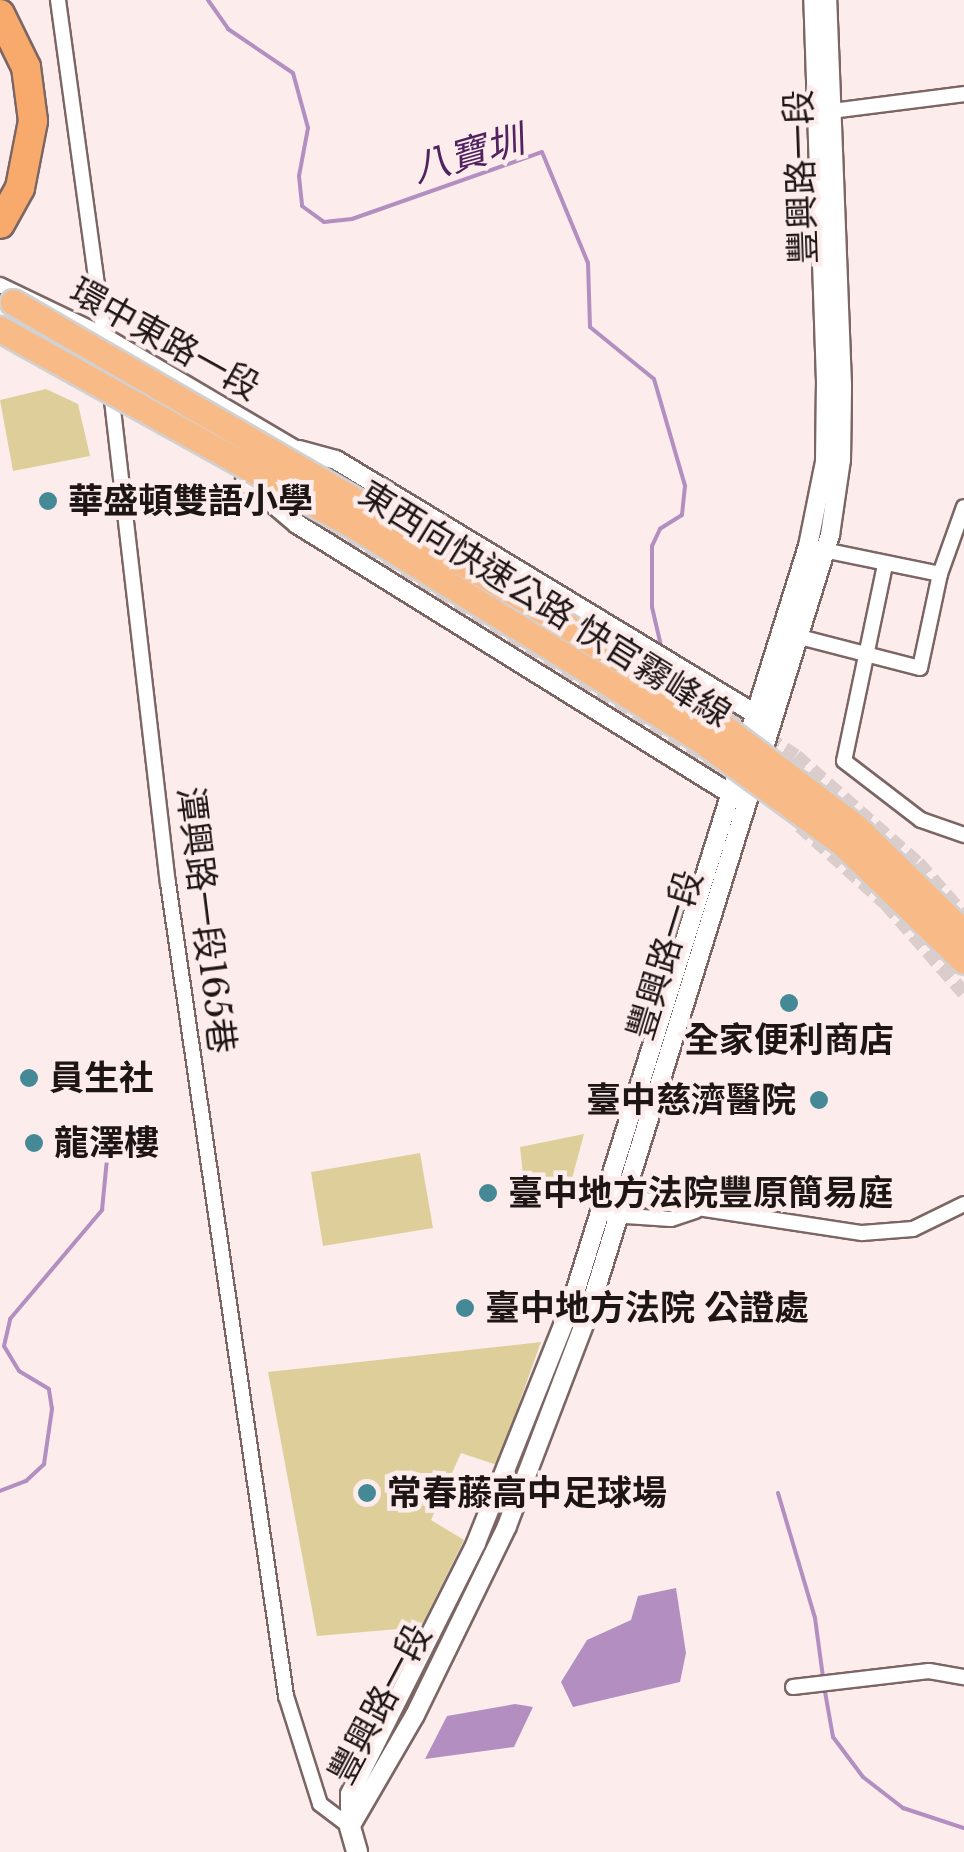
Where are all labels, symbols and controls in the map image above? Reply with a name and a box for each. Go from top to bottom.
street label: 豐興路一段 [777,89,825,265]
water label: 八寶圳 [407,116,529,192]
street label: 環中東路一段 [63,270,267,408]
street label: 東西向快速公路 快官霧峰線 [352,472,738,736]
place label: 華盛頓雙語小學 [68,480,313,522]
marker: 華盛頓雙語小學 [37,490,59,512]
street label: 潭興路一段165巷 [169,784,243,1056]
street label: 豐興路一段 [619,865,711,1045]
marker: 全家便利商店 [778,992,800,1014]
place label: 全家便利商店 [684,1019,894,1061]
place label: 員生社 [49,1057,154,1099]
marker: 員生社 [18,1067,40,1089]
place label: 臺中慈濟醫院 [586,1079,796,1121]
marker: 臺中慈濟醫院 [806,1087,832,1113]
place label: 龍澤樓 [54,1122,159,1164]
marker: 龍澤樓 [23,1132,45,1154]
place label: 臺中地方法院豐原簡易庭 [508,1172,893,1214]
marker: 臺中地方法院豐原簡易庭 [477,1182,499,1204]
place label: 臺中地方法院 公證處 [485,1287,809,1329]
marker: 臺中地方法院 公證處 [454,1297,476,1319]
place label: 常春藤高中足球場 [387,1472,667,1514]
marker: 常春藤高中足球場 [356,1482,378,1504]
street label: 豐興路一段 [320,1617,440,1791]

